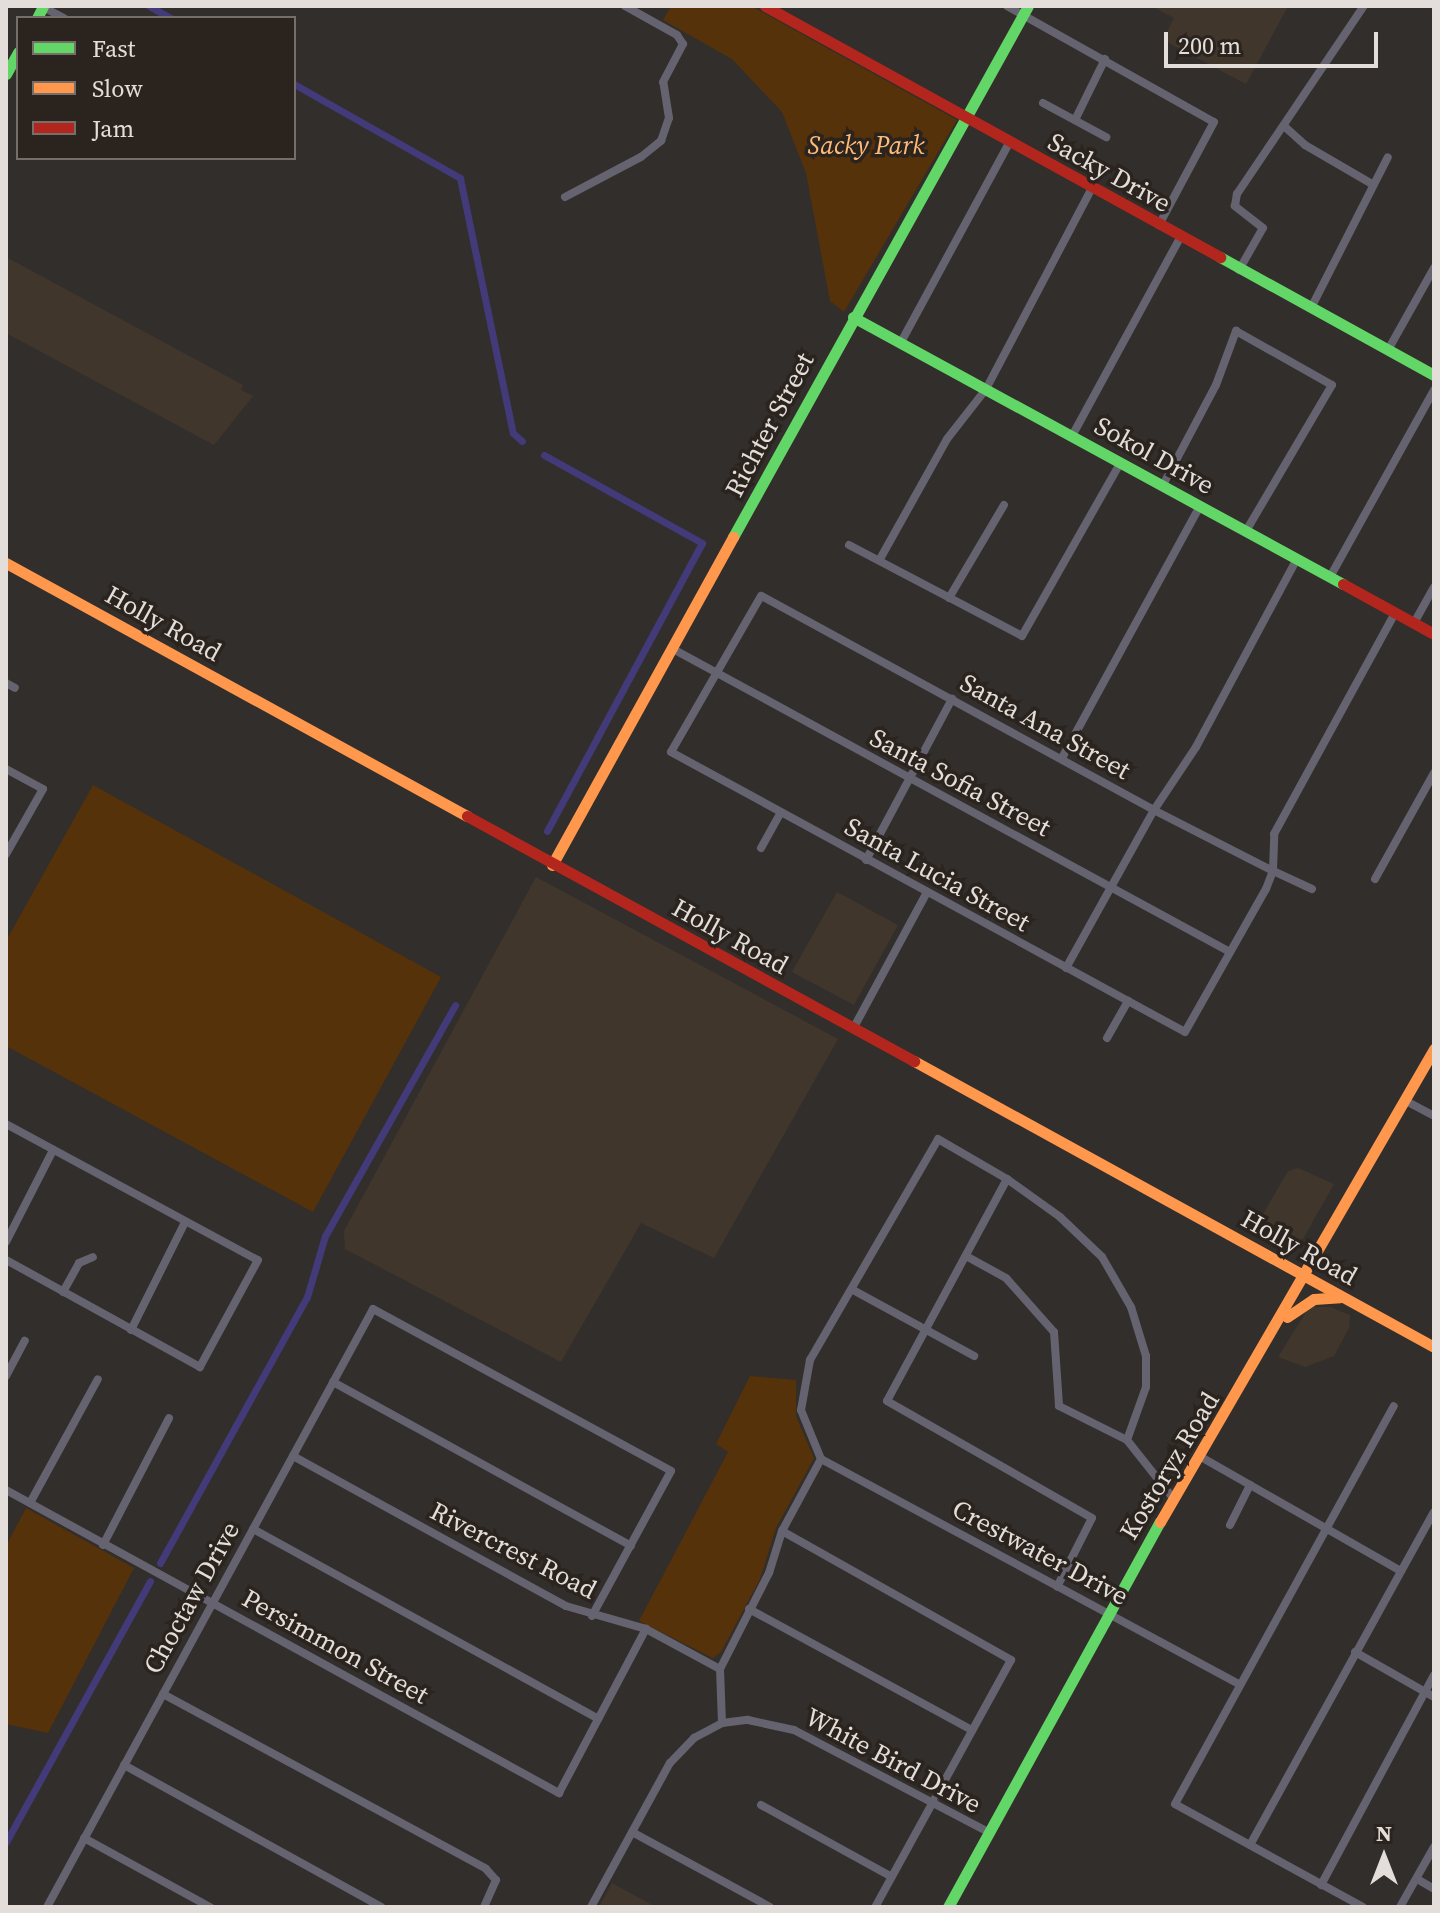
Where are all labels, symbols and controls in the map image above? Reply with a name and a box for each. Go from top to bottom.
legend [16,16,296,160]
scale bar [1168,16,1382,66]
text: 200 m [1178,29,1241,62]
text: Fast [92,32,135,65]
text: Slow [92,72,143,105]
text: Jam [92,112,134,145]
street label: Sacky Drive [1042,127,1176,219]
park label: Sacky Park [807,130,925,162]
street label: Richter Street [719,348,821,502]
street label: Sokol Drive [1089,410,1219,502]
street label: Holly Road [100,579,226,669]
street label: Santa Ana Street [955,667,1135,787]
street label: Santa Sofia Street [865,722,1055,844]
street label: Santa Lucia Street [839,811,1035,939]
street label: Holly Road [667,892,793,982]
street label: Holly Road [1236,1203,1362,1293]
street label: Kostoryz Road [1114,1387,1226,1545]
street label: Crestwater Drive [947,1494,1133,1612]
street label: Rivercrest Road [425,1496,601,1606]
street label: Choctaw Drive [137,1517,247,1679]
street label: Persimmon Street [236,1583,434,1711]
street label: White Bird Drive [800,1702,986,1820]
north arrow [1344,1817,1424,1897]
text: N [1376,1818,1392,1848]

